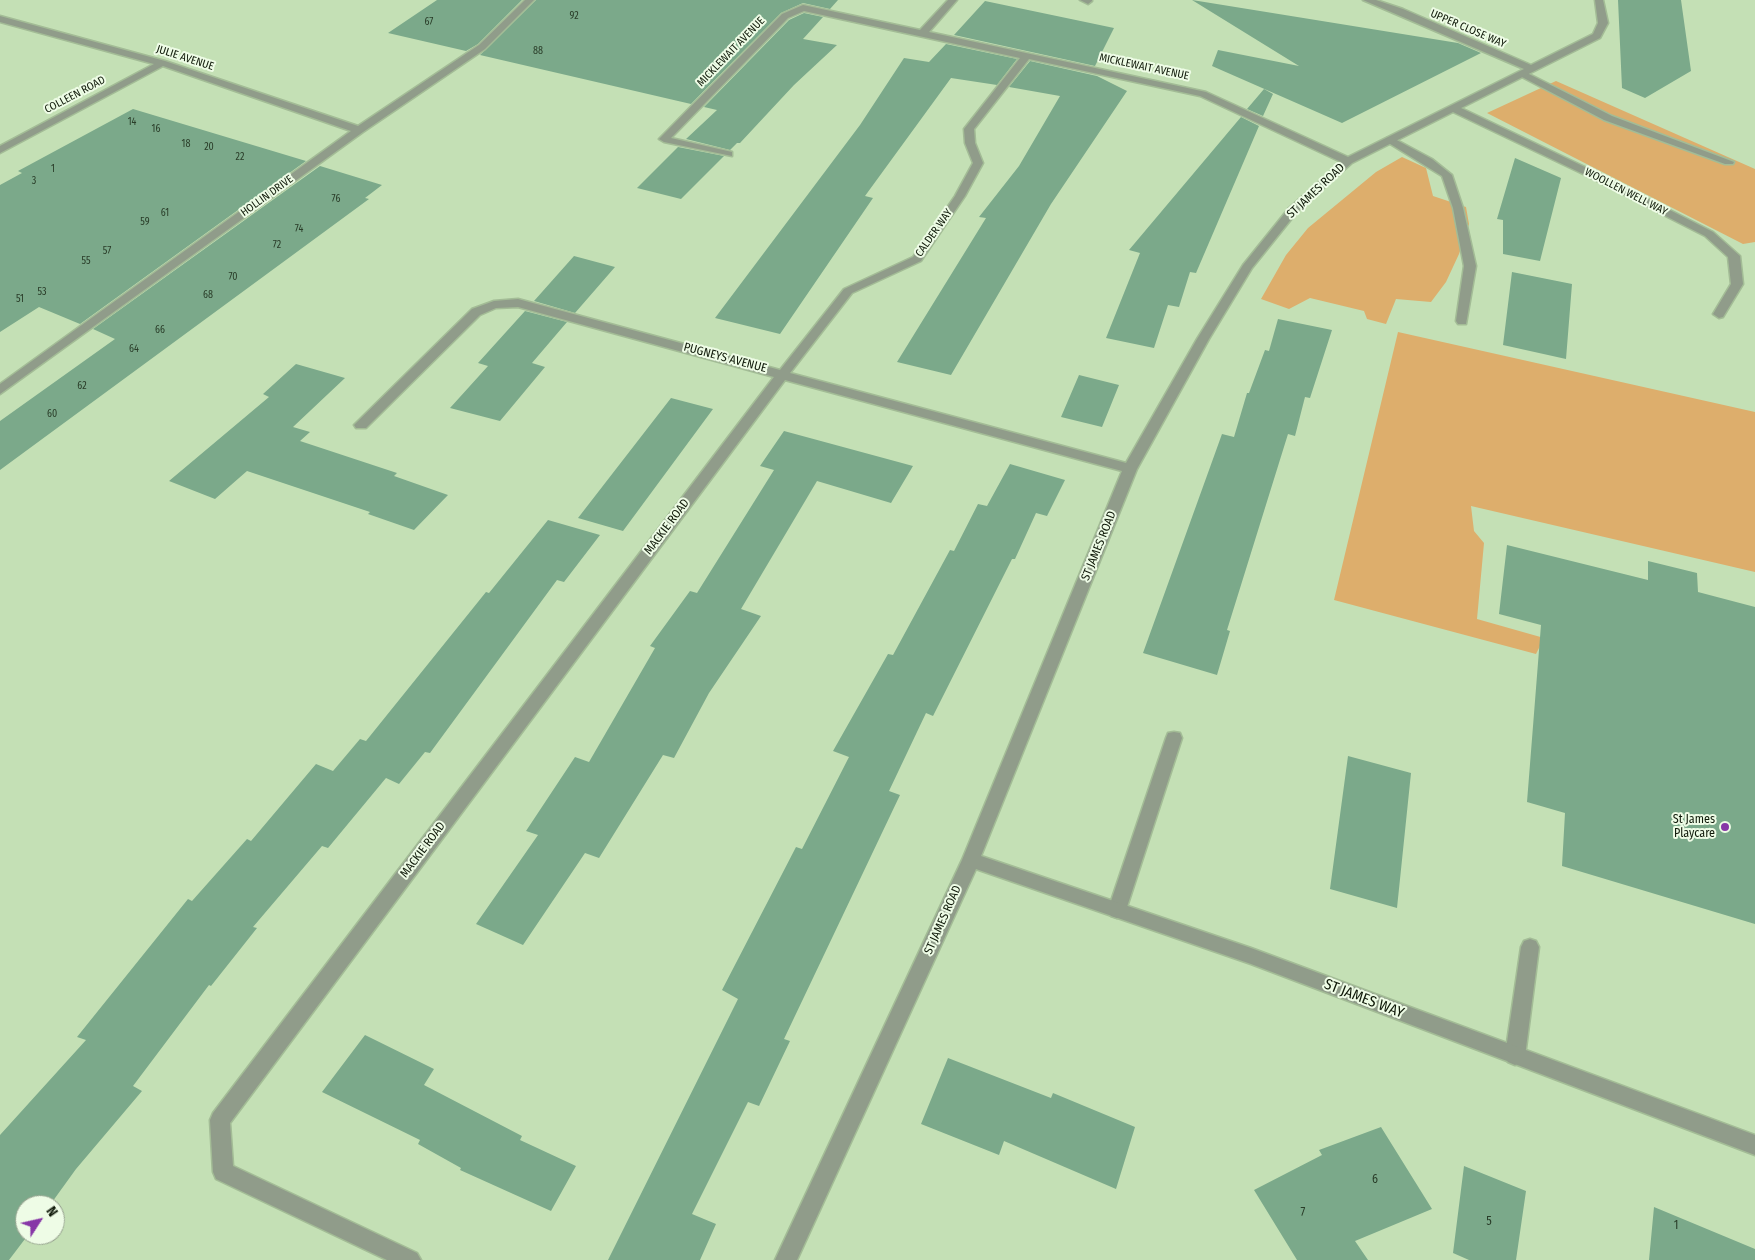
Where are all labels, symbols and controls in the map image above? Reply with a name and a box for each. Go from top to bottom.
street label: UPPER CLOSE WAY [1428,7,1508,51]
house number: 92 [569,10,579,22]
street label: MICKLEWAIT AVENUE [694,15,768,89]
house number: 67 [425,16,433,28]
street label: JULIE AVENUE [155,43,215,73]
house number: 88 [533,45,543,57]
street label: MICKLEWAIT AVENUE [1098,51,1190,83]
street label: COLLEEN ROAD [43,74,107,116]
house number: 14 [128,116,136,128]
house number: 16 [152,123,160,135]
house number: 18 [182,138,190,150]
house number: 20 [204,141,214,153]
house number: 22 [236,151,244,163]
street label: ST JAMES ROAD [1284,161,1348,221]
house number: 1 [51,163,55,175]
street label: WOOLLEN WELL WAY [1583,165,1669,219]
street label: HOLLIN DRIVE [238,173,296,219]
house number: 3 [32,175,36,187]
house number: 76 [332,193,340,205]
house number: 61 [161,207,169,219]
street label: CALDER WAY [913,207,955,259]
house number: 59 [140,216,150,228]
house number: 74 [295,223,303,235]
house number: 72 [273,239,281,251]
house number: 57 [103,245,111,257]
house number: 55 [81,255,91,267]
house number: 70 [228,271,238,283]
house number: 53 [37,286,47,298]
house number: 68 [203,289,213,301]
house number: 51 [16,293,24,305]
house number: 66 [155,324,165,336]
street label: PUGNEYS AVENUE [682,340,768,376]
house number: 64 [129,343,139,355]
house number: 62 [77,380,87,392]
house number: 60 [47,408,57,420]
street label: MACKIE ROAD [641,496,693,558]
street label: ST JAMES ROAD [1079,509,1119,583]
place label: St James Playcare [1673,813,1715,841]
street label: MACKIE ROAD [397,819,449,881]
marker: St James Playcare [1719,821,1731,833]
street label: ST JAMES ROAD [921,883,965,957]
street label: ST JAMES WAY [1322,976,1406,1022]
house number: 6 [1372,1173,1378,1187]
north arrow [15,1195,65,1245]
text: N [43,1203,61,1220]
house number: 7 [1301,1206,1305,1220]
house number: 5 [1486,1215,1492,1229]
house number: 1 [1674,1219,1678,1233]

